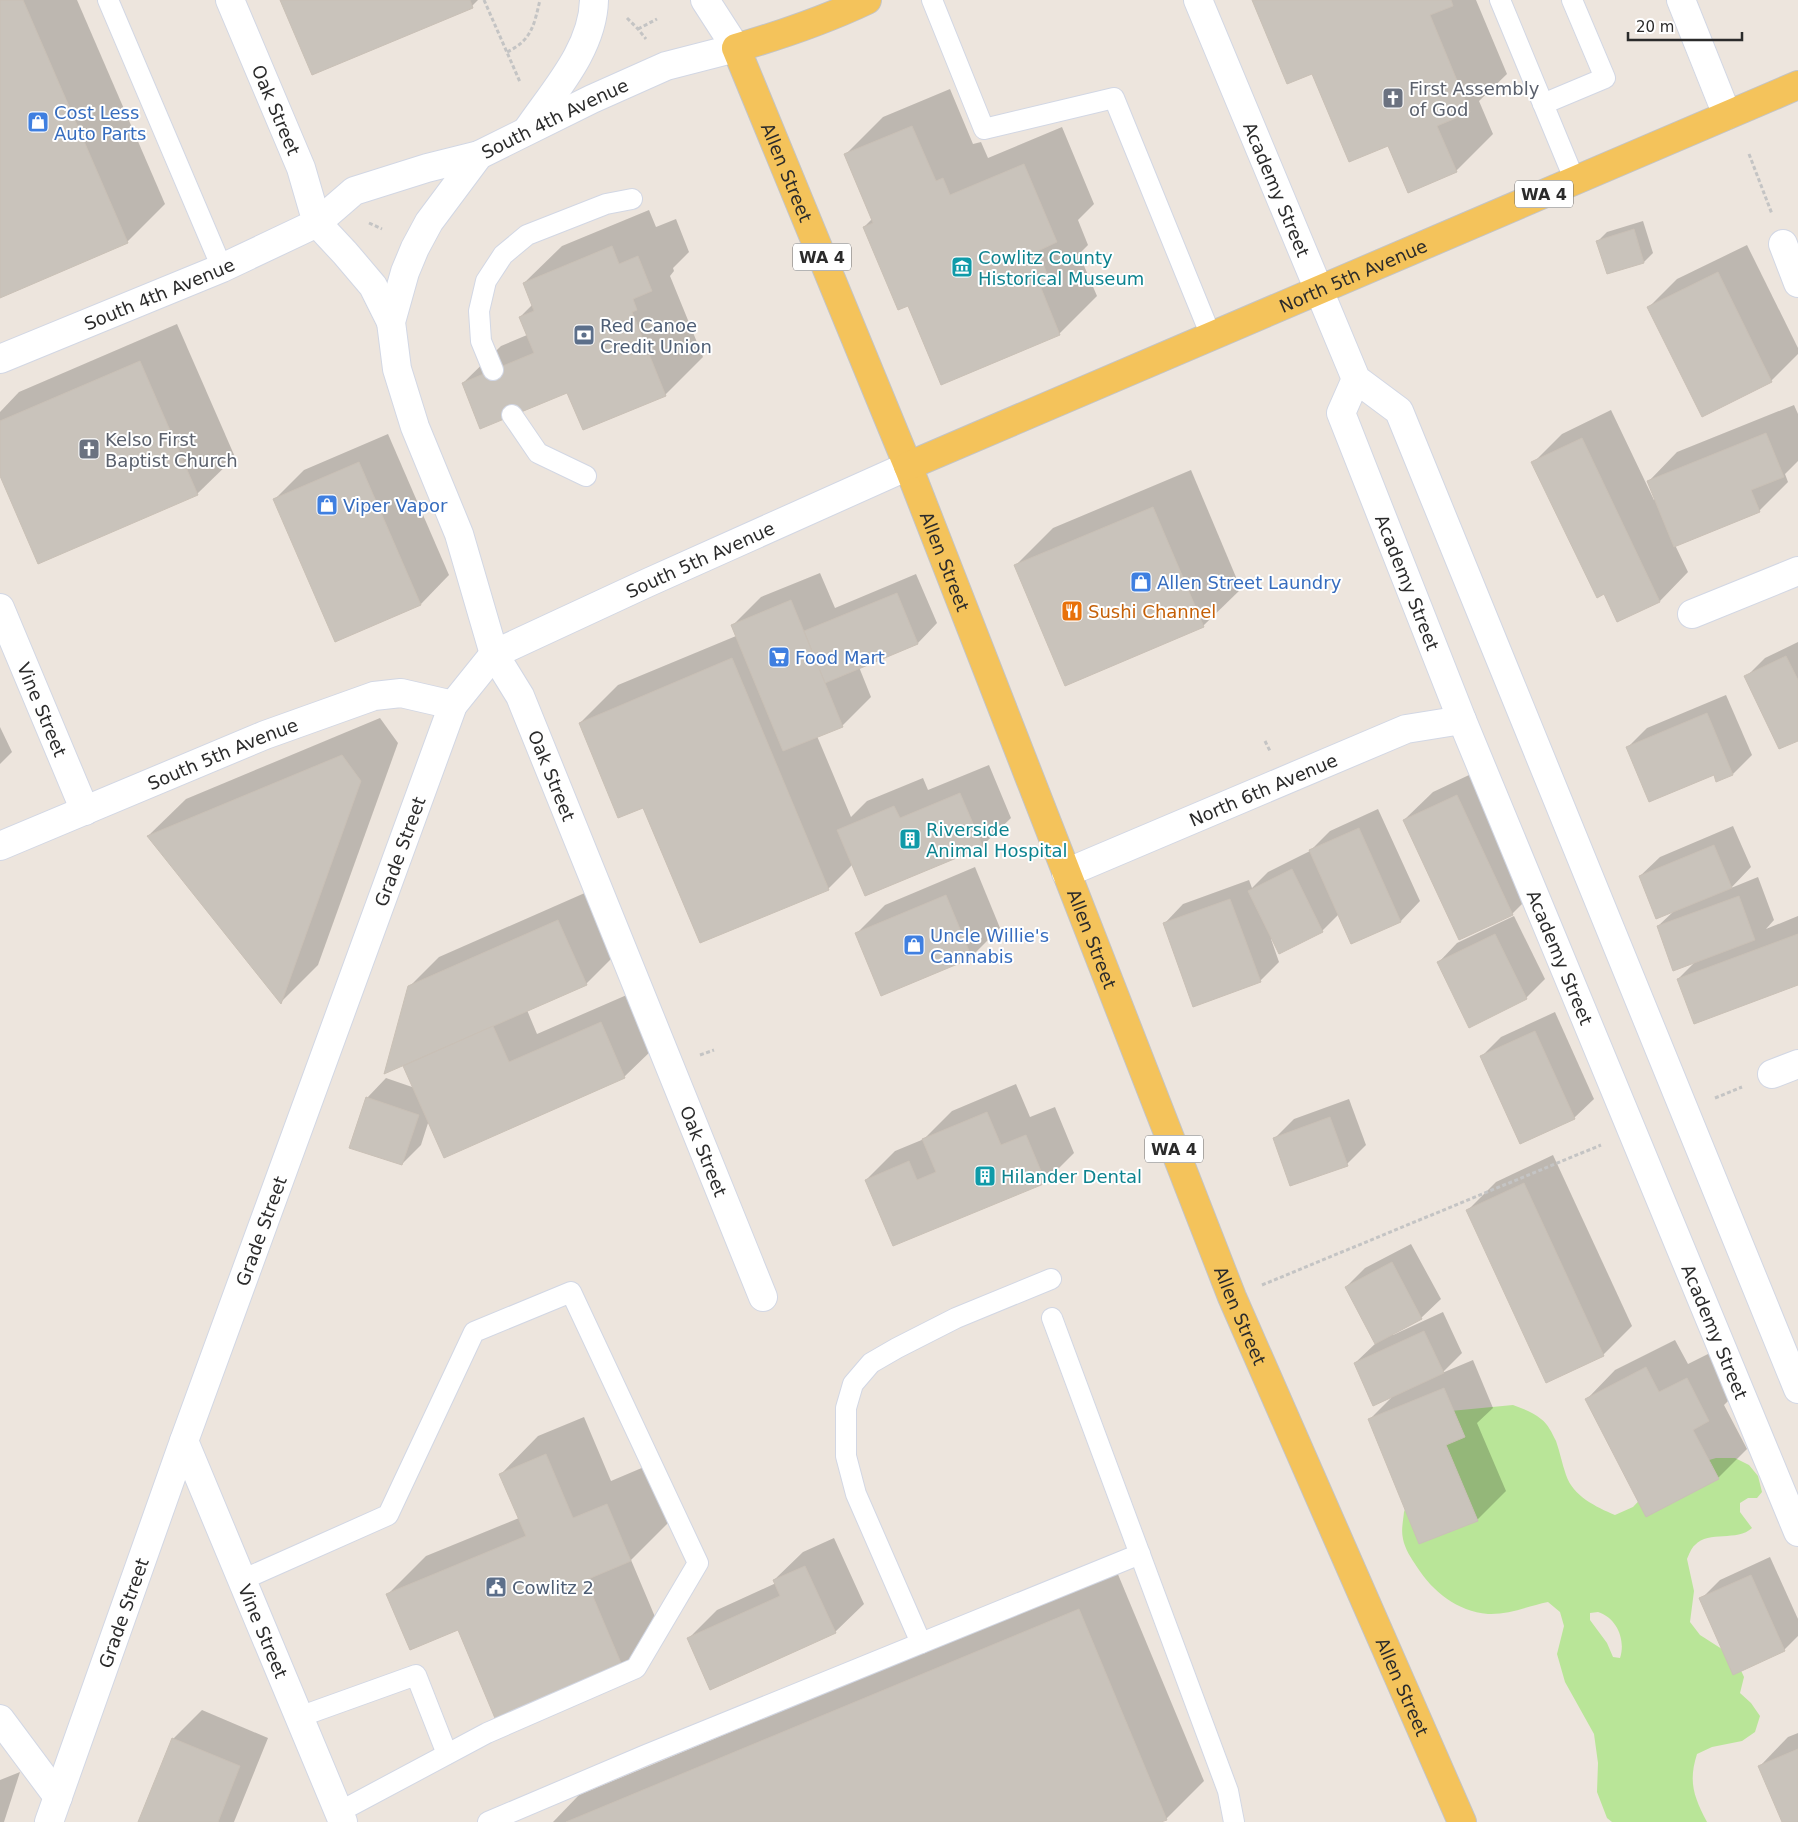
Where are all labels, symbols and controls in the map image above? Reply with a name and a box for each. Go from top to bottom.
scale bar [1628,10,1742,42]
text: 20 m [1636,18,1674,36]
street label: Oak Street [248,62,304,158]
street label: South 4th Avenue [478,74,631,163]
place label: First Assembly of God [1409,78,1540,120]
church icon: First Assembly of God [1381,86,1405,110]
place label: Cost Less Auto Parts [54,102,146,144]
shop icon: Cost Less Auto Parts [26,110,50,134]
street label: Academy Street [1239,119,1314,260]
street label: Allen Street [757,120,817,225]
road number: WA 4 [1515,180,1573,208]
street label: North 5th Avenue [1276,235,1430,316]
road number: WA 4 [793,243,851,270]
place label: Cowlitz County Historical Museum [978,247,1144,289]
street label: South 4th Avenue [81,253,238,334]
museum icon: Cowlitz County Historical Museum [950,255,974,279]
place label: Red Canoe Credit Union [600,315,712,357]
bank icon: Red Canoe Credit Union [572,323,596,347]
place label: Kelso First Baptist Church [105,429,238,471]
church icon: Kelso First Baptist Church [77,437,101,461]
shop icon: Viper Vapor [315,493,339,517]
place label: Viper Vapor [343,495,448,516]
street label: Allen Street [916,508,974,614]
street label: Academy Street [1371,511,1444,653]
street label: South 5th Avenue [622,517,778,602]
shop icon: Allen Street Laundry [1129,570,1153,594]
place label: Allen Street Laundry [1157,572,1342,593]
restaurant icon: Sushi Channel [1060,599,1084,623]
place label: Sushi Channel [1088,601,1216,622]
supermarket icon: Food Mart [767,645,791,669]
place label: Food Mart [795,647,885,668]
street label: Vine Street [14,659,71,760]
street label: South 5th Avenue [144,714,301,794]
street label: Oak Street [524,727,580,824]
street label: North 6th Avenue [1186,749,1340,830]
street label: Grade Street [370,794,429,909]
place label: Riverside Animal Hospital [926,819,1067,861]
building icon: Riverside Animal Hospital [898,827,922,851]
street label: Allen Street [1063,886,1121,992]
street label: Academy Street [1523,887,1597,1028]
place label: Uncle Willie's Cannabis [930,925,1049,967]
shop icon: Uncle Willie's Cannabis [902,933,926,957]
street label: Oak Street [676,1102,732,1199]
road number: WA 4 [1145,1136,1203,1162]
building icon: Hilander Dental [973,1164,997,1188]
place label: Hilander Dental [1001,1166,1142,1187]
street label: Grade Street [231,1173,290,1289]
street label: Academy Street [1678,1261,1752,1402]
street label: Allen Street [1210,1263,1271,1368]
street label: Grade Street [94,1555,152,1671]
public building icon: Cowlitz 2 [484,1575,508,1599]
place label: Cowlitz 2 [512,1577,594,1598]
street label: Vine Street [234,1581,292,1681]
street label: Allen Street [1372,1634,1433,1739]

